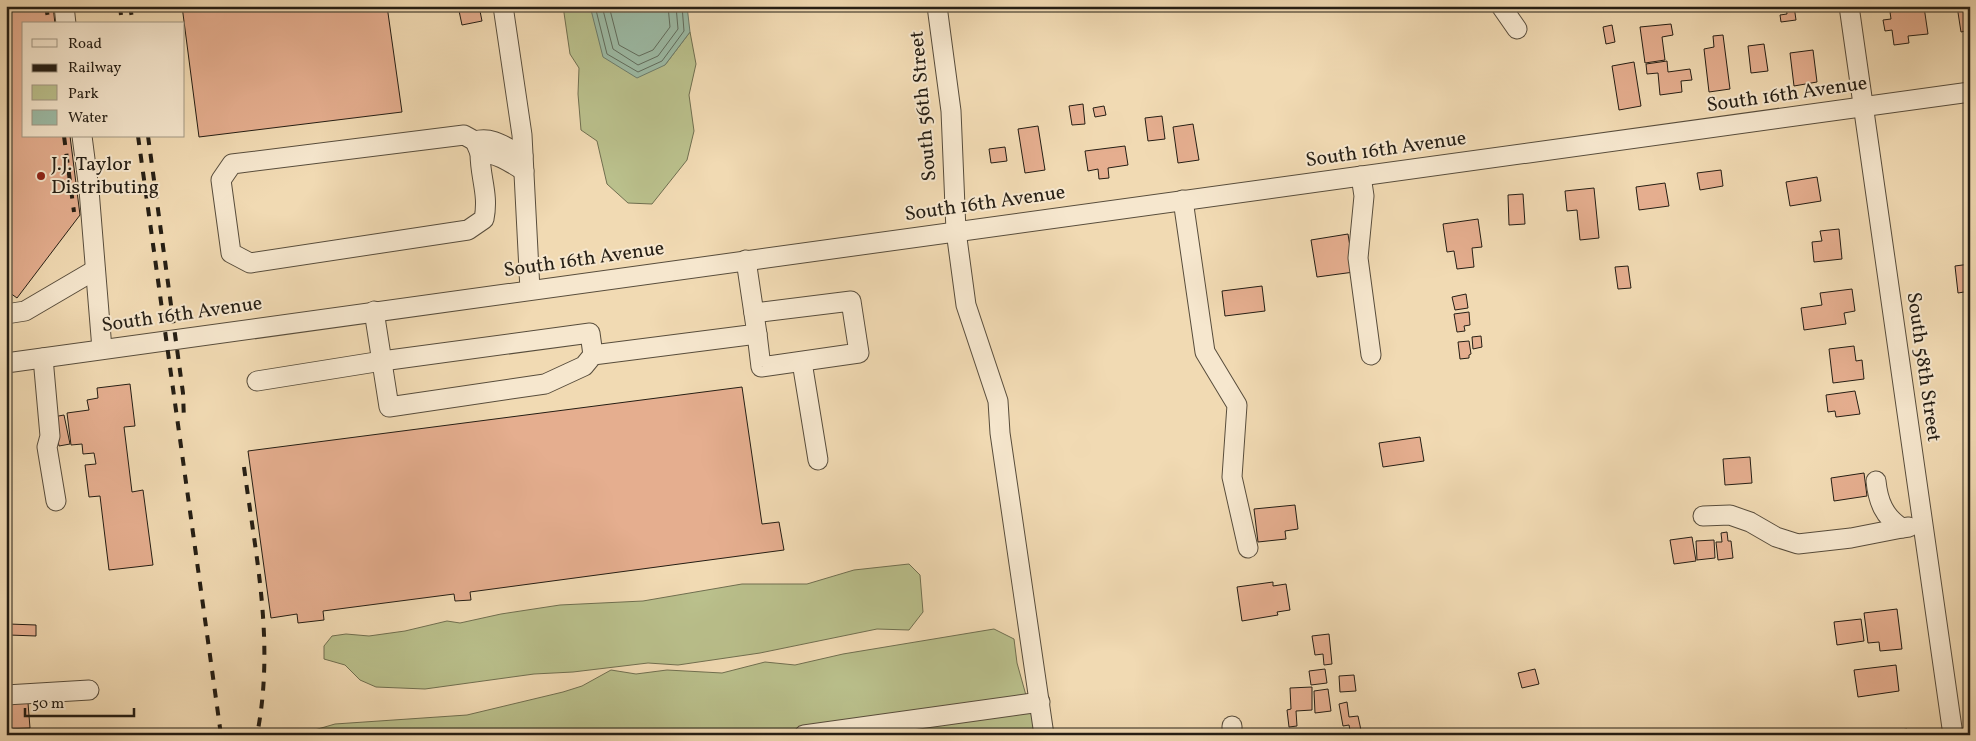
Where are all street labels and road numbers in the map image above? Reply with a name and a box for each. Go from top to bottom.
street label: South 56th Street [903,30,945,182]
street label: South 16th Avenue [1705,70,1869,120]
street label: South 16th Avenue [1304,125,1468,175]
street label: South 16th Avenue [903,179,1067,229]
street label: South 16th Avenue [502,235,666,285]
street label: South 16th Avenue [100,290,264,340]
street label: South 58th Street [1899,290,1947,444]

